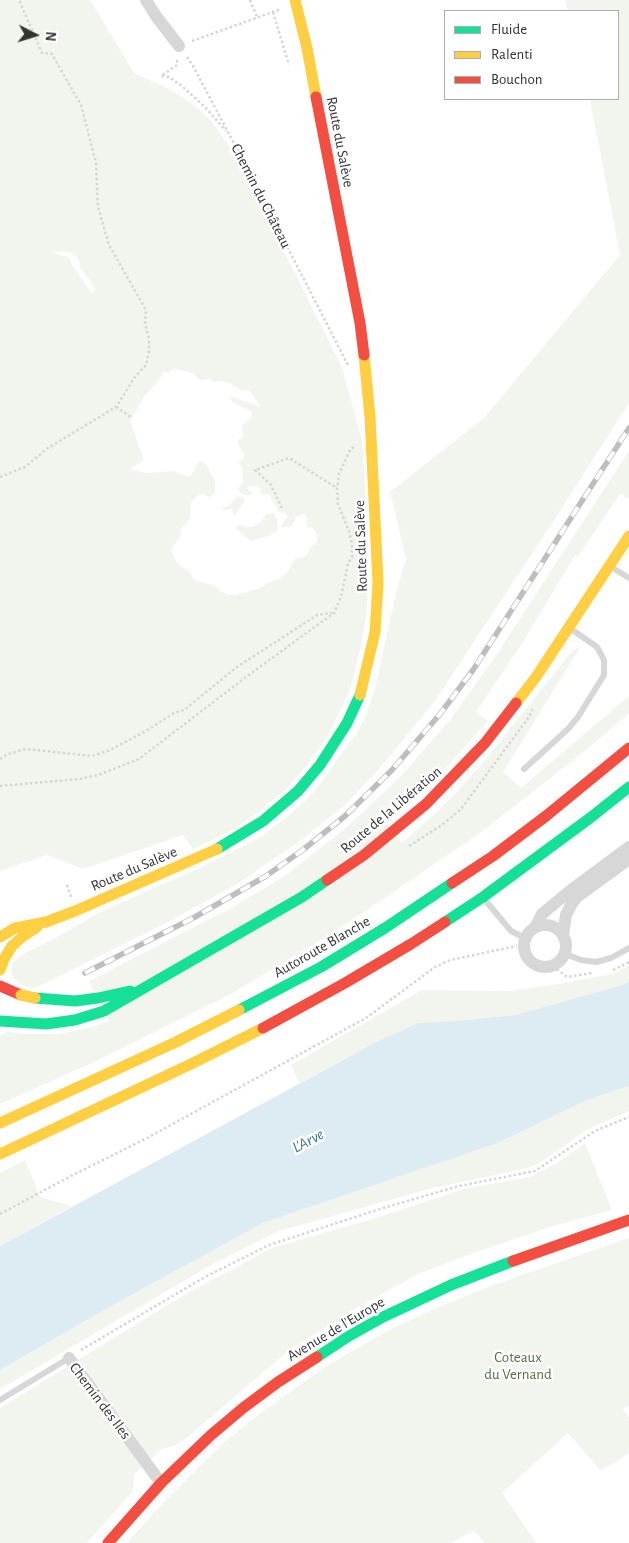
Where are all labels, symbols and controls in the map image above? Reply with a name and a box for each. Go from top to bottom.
north arrow [10,10,60,60]
legend [444,10,619,100]
text: Fluide [491,22,527,37]
text: N [43,31,57,42]
text: Ralenti [491,47,533,62]
text: Bouchon [491,72,542,87]
street label: Route du Salève [322,95,358,189]
street label: Chemin du Château [227,141,295,251]
street label: Route du Salève [350,500,372,592]
street label: Route de la Libération [337,762,445,858]
street label: Route du Salève [88,843,180,895]
street label: Autoroute Blanche [271,912,373,982]
water label: L'Arve [289,1125,327,1157]
street label: Avenue de l'Europe [284,1293,388,1365]
park label: Coteaux du Vernand [484,1348,552,1383]
street label: Chemin des Iles [65,1359,135,1443]

